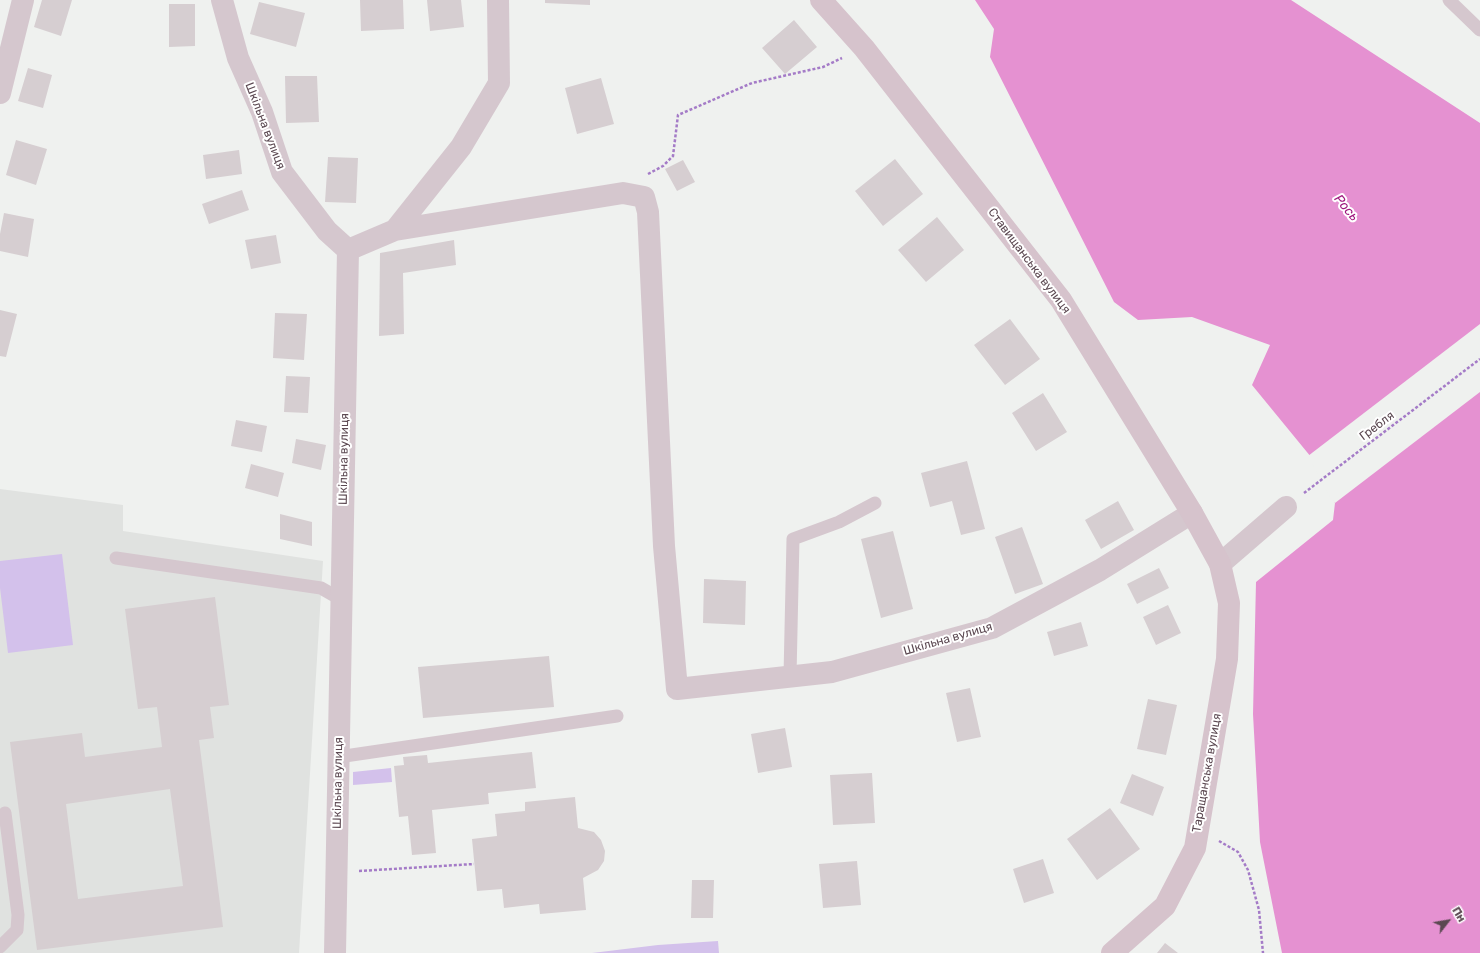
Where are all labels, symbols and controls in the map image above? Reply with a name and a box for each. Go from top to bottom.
street label: Шкільна вулиця [242,81,288,171]
water label: Рось [1331,192,1361,224]
street label: Ставищанська вулиця [985,205,1073,317]
street label: Гребля [1357,408,1397,444]
street label: Шкільна вулиця [336,413,352,505]
street label: Шкільна вулиця [902,619,994,659]
street label: Таращанська вулиця [1189,712,1225,834]
street label: Шкільна вулиця [330,737,346,829]
north arrow [1428,901,1468,941]
text: Пн [1449,905,1468,924]

